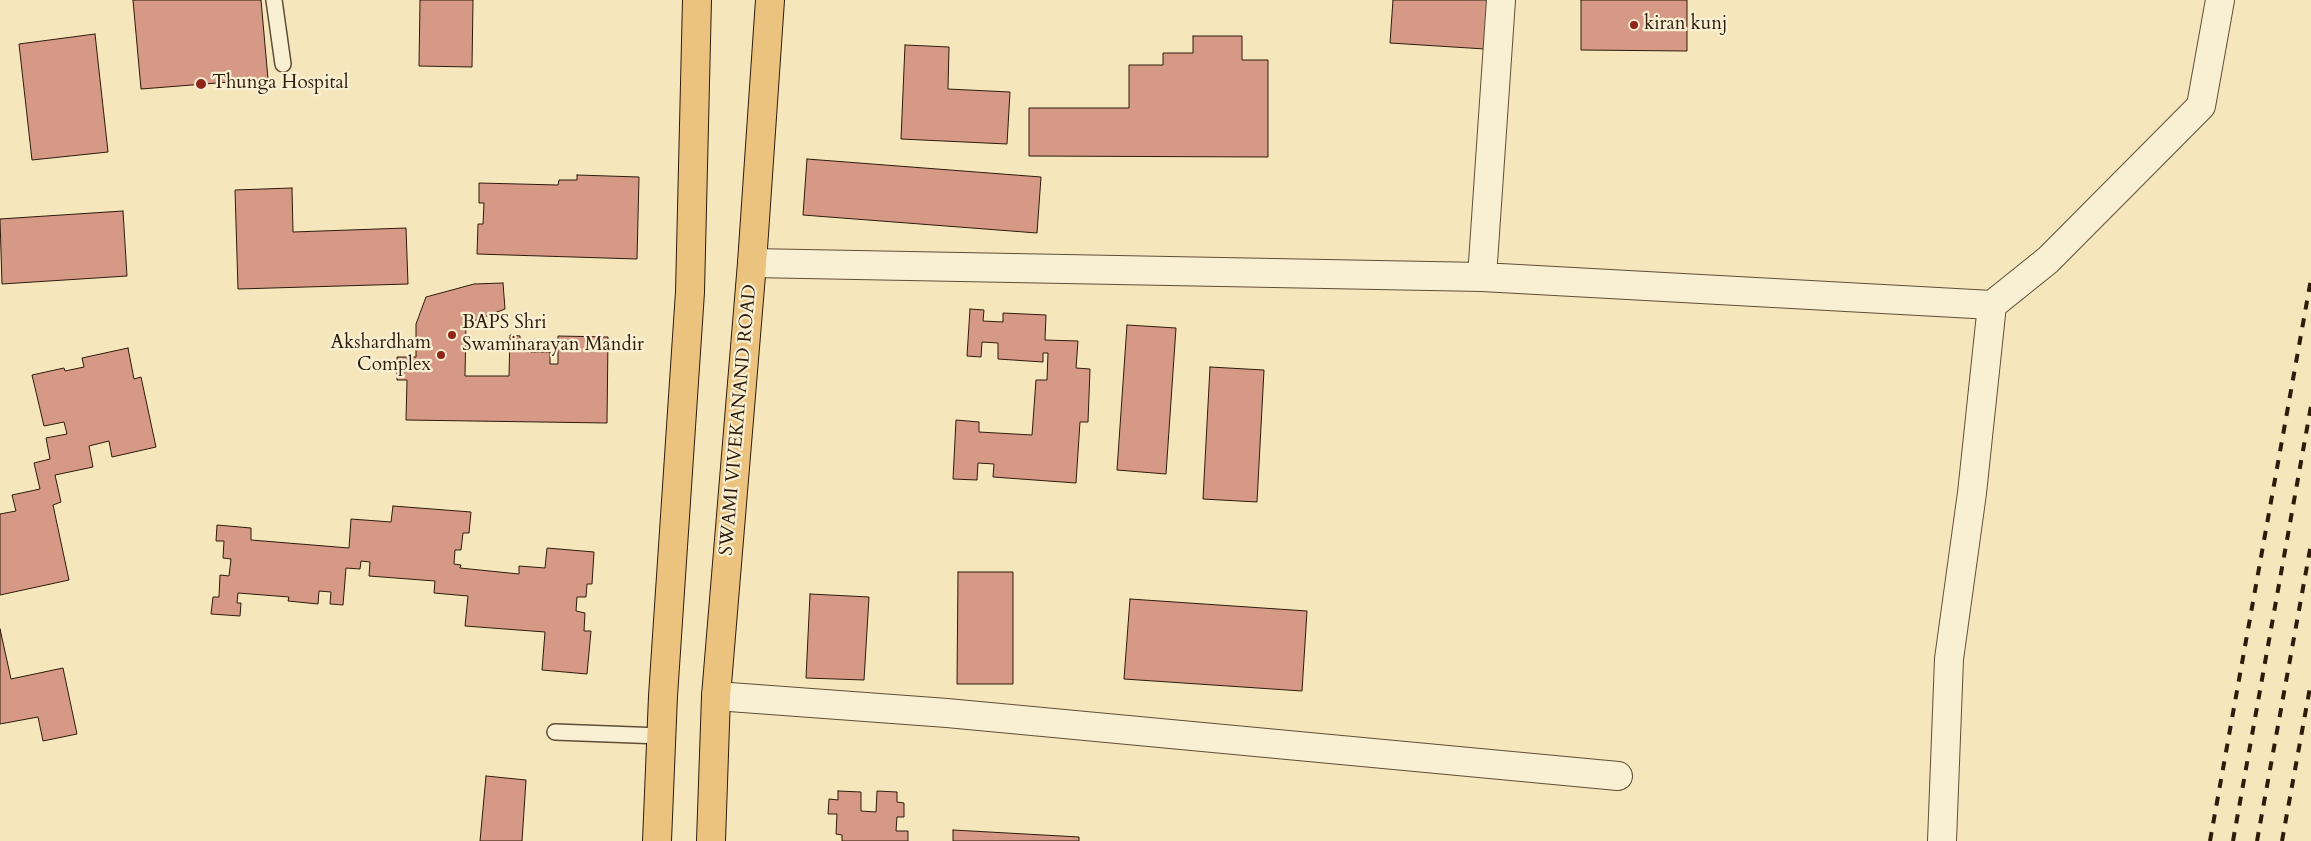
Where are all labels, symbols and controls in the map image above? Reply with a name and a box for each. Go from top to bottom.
place label: kiran kunj [1644,14,1727,36]
marker: kiran kunj [1628,19,1640,31]
place label: Thunga Hospital [212,73,349,95]
marker: Thunga Hospital [194,77,208,91]
street label: SWAMI VIVEKANAND ROAD [716,283,762,557]
place label: BAPS Shri Swaminarayan Mandir [462,313,644,357]
marker: BAPS Shri Swaminarayan Mandir [446,329,458,341]
place label: Akshardham Complex [331,333,431,377]
marker: Akshardham Complex [435,349,447,361]

